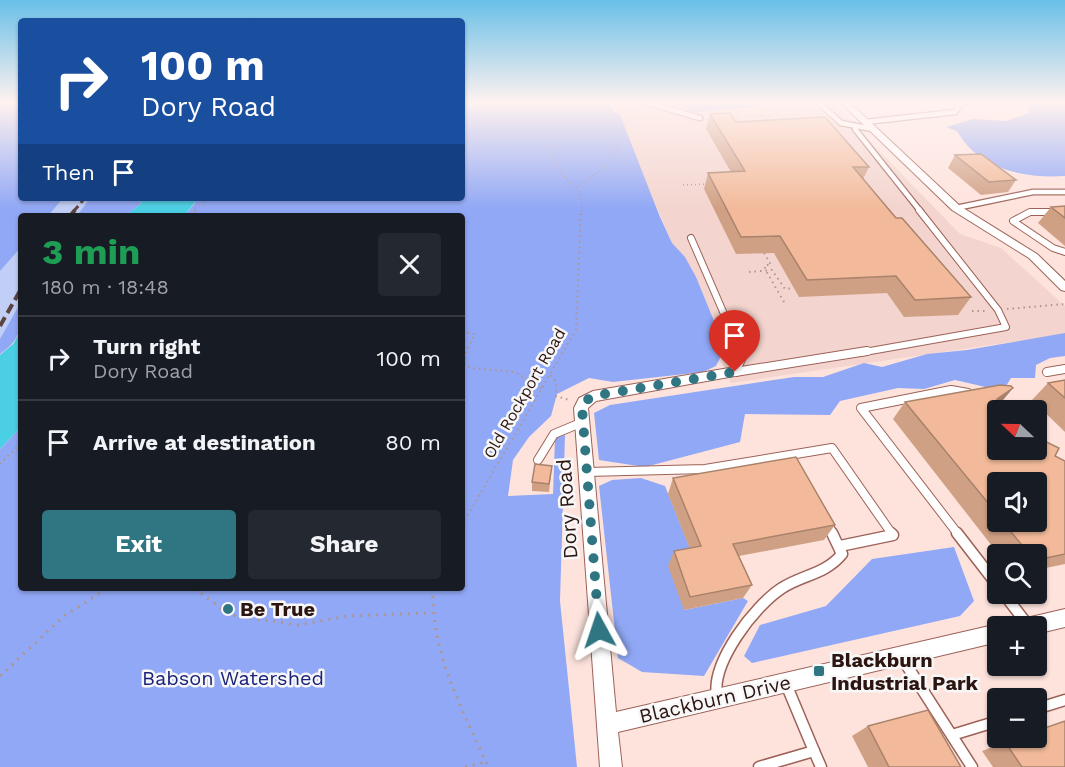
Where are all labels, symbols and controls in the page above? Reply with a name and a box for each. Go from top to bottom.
text: 100 m [141,41,265,90]
icon: right [42,42,120,120]
text: Dory Road [141,91,276,123]
icon: arrive [107,156,140,189]
text: Then [42,160,95,185]
text: 3 min [42,231,140,273]
button: close [378,233,441,296]
text: 180 m · 18:48 [42,275,169,299]
pin [709,310,760,372]
icon: arrive [718,319,751,352]
street label: Old Rockport Road [479,325,569,462]
text: Turn right [93,334,200,359]
icon: right [42,342,75,375]
text: 100 m [377,346,441,371]
text: Dory Road [93,359,193,383]
north arrow [987,400,1047,460]
map controls [987,400,1047,748]
icon: arrive [42,426,75,459]
text: Arrive at destination [93,430,316,455]
text: 80 m [385,430,441,455]
street label: Dory Road [552,458,582,560]
button: sound [987,472,1047,532]
button: Exit [42,510,236,579]
button: Share [248,510,441,579]
button: search [987,544,1047,604]
place label: Be True [240,597,315,621]
position arrow [567,598,631,662]
marker: Be True [221,602,235,616]
button: + [987,616,1047,676]
place label: Blackburn Industrial Park [831,648,979,695]
marker: Blackburn Industrial Park [812,664,826,678]
park label: Babson Watershed [142,666,324,690]
street label: Blackburn Drive [637,670,793,728]
button: − [987,688,1047,748]

